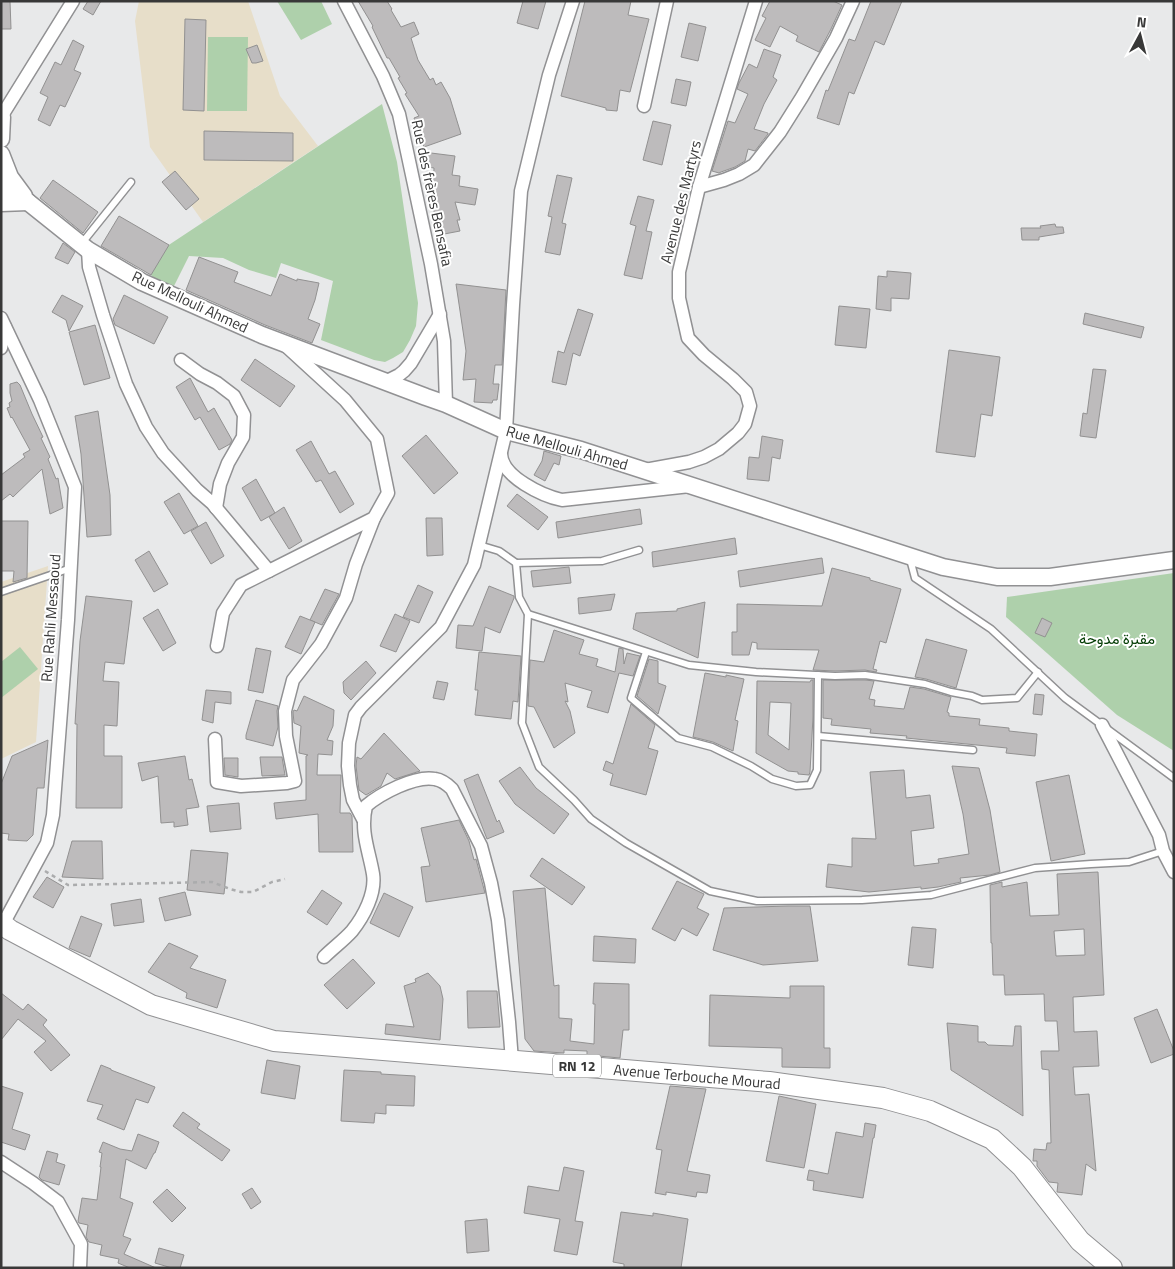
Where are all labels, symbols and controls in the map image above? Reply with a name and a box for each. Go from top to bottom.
north arrow [1115,10,1165,60]
text: N [1136,11,1148,33]
street label: Rue des frères Bensafia [406,117,459,269]
street label: Avenue des Martyrs [654,138,707,266]
street label: Rue Mellouli Ahmed [128,264,252,339]
street label: Rue Mellouli Ahmed [503,419,631,476]
street label: Rue Rahli Messaoud [35,553,66,683]
park label: مقبرة مدوحة [1079,627,1155,650]
road number: RN 12 [553,1054,601,1078]
street label: Avenue Terbouche Mourad [612,1058,782,1095]

